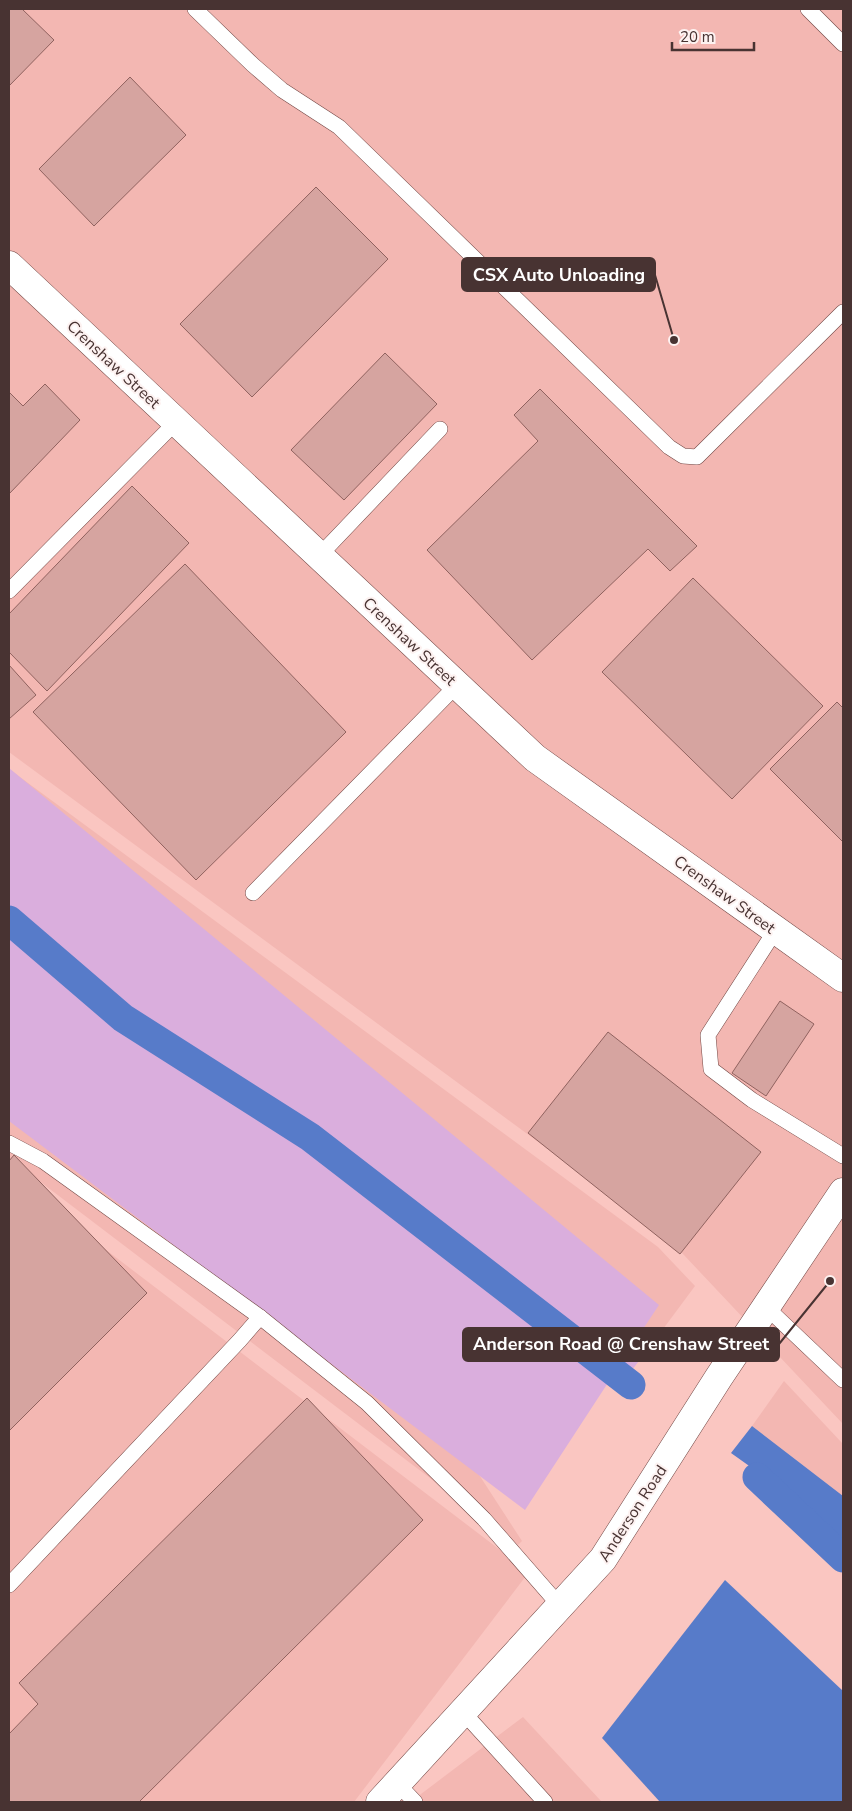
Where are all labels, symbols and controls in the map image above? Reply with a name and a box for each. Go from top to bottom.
scale bar [672,20,754,52]
text: 20 m [680,27,715,47]
callout: CSX Auto Unloading [462,258,655,291]
text: CSX Auto Unloading [473,263,645,287]
street label: Crenshaw Street [62,316,165,414]
street label: Crenshaw Street [358,593,461,691]
street label: Crenshaw Street [669,851,780,939]
callout: Anderson Road @ Crenshaw Street [463,1328,779,1361]
text: Anderson Road @ Crenshaw Street [473,1332,769,1356]
street label: Anderson Road [593,1461,672,1566]

